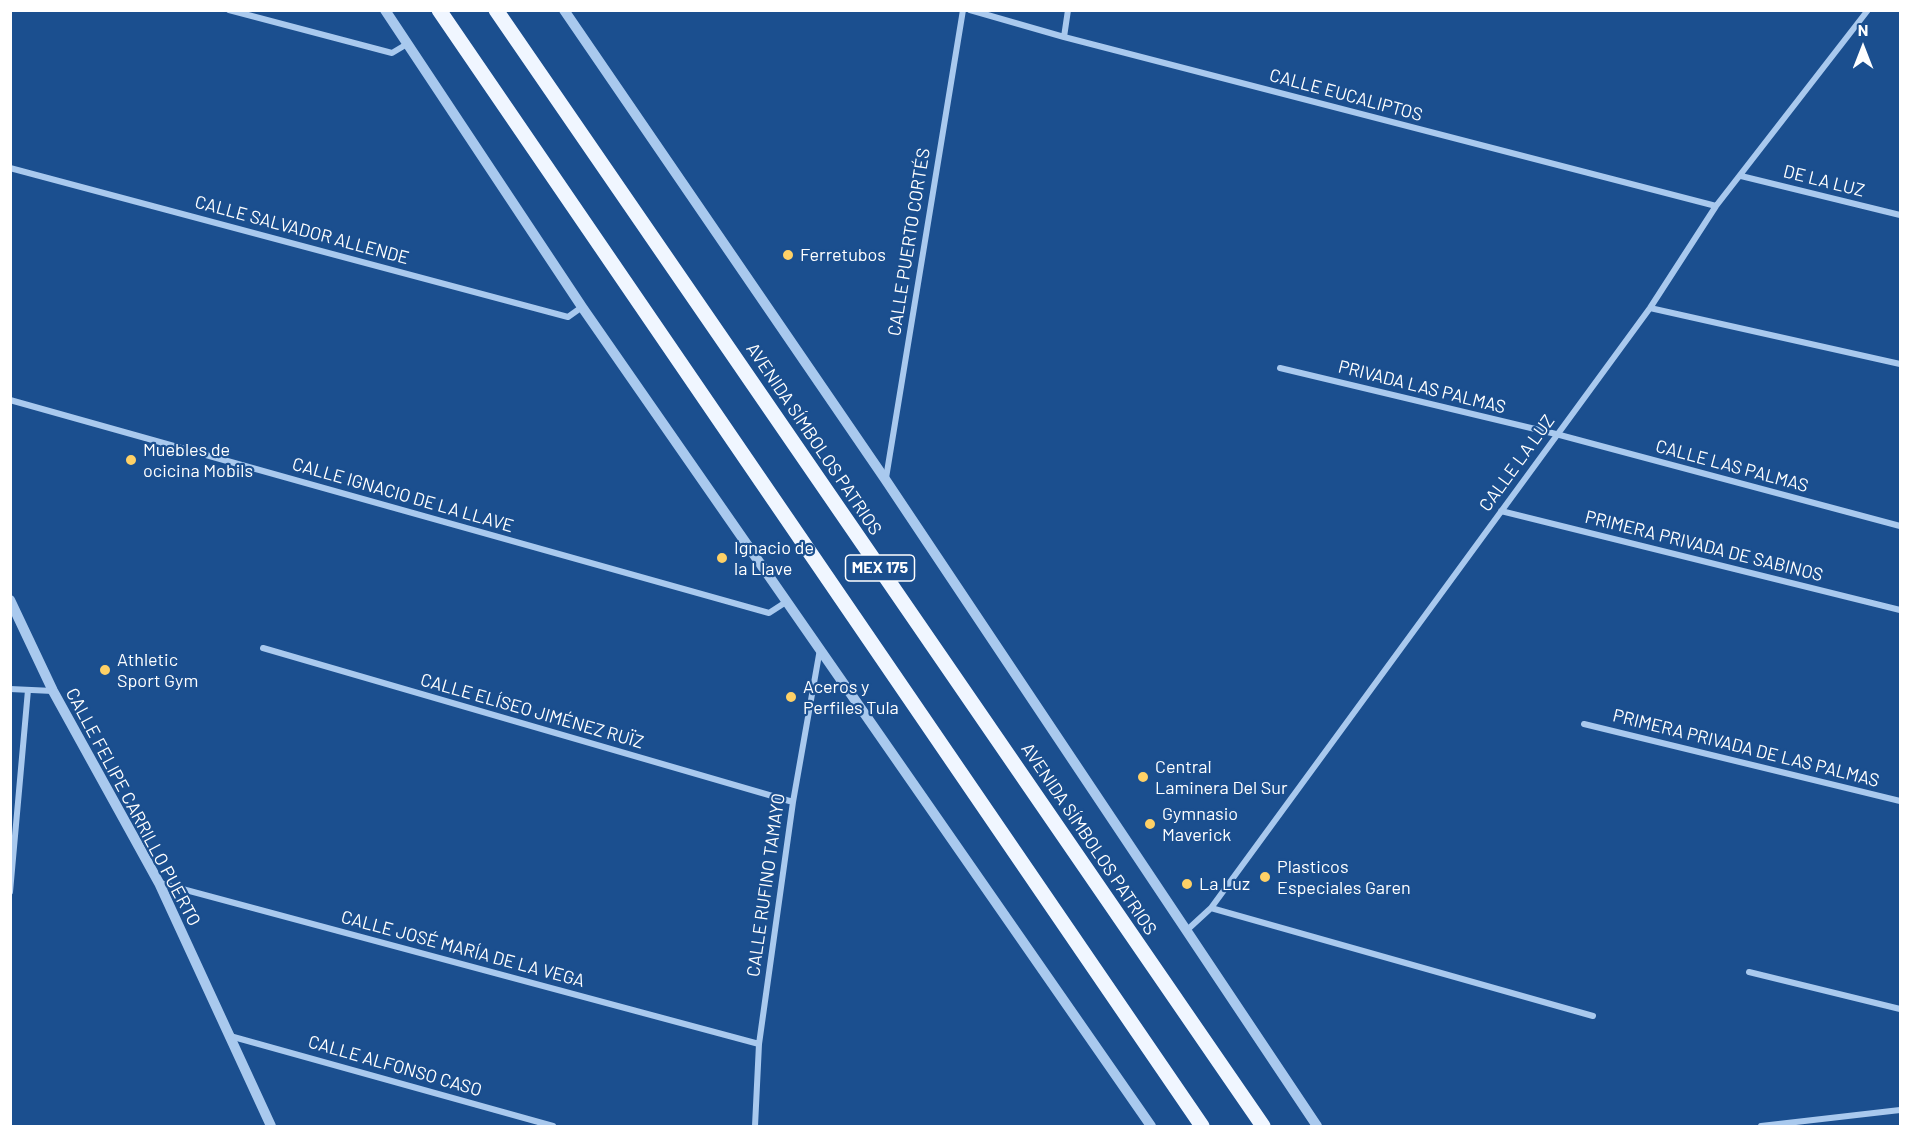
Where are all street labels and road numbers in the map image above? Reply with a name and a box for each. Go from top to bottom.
street label: CALLE EUCALIPTOS [1267,64,1425,126]
street label: CALLE PUERTO CORTÉS [883,147,935,337]
street label: DE LA LUZ [1781,160,1867,202]
street label: CALLE SALVADOR ALLENDE [193,191,411,269]
street label: AVENIDA SÍMBOLOS PATRIOS [742,339,886,539]
street label: PRIVADA LAS PALMAS [1336,356,1508,418]
street label: CALLE LA LUZ [1475,411,1559,515]
street label: CALLE LAS PALMAS [1653,435,1811,497]
street label: CALLE IGNACIO DE LA LLAVE [290,453,516,537]
street label: PRIMERA PRIVADA DE SABINOS [1583,506,1825,586]
road number: MEX 175 [846,555,914,581]
street label: CALLE ELÍSEO JIMÉNEZ RUÏZ [418,669,646,753]
street label: CALLE FELIPE CARRILLO PUERTO [61,684,205,930]
street label: PRIMERA PRIVADA DE LAS PALMAS [1611,704,1881,792]
street label: AVENIDA SÍMBOLOS PATRIOS [1017,739,1161,939]
street label: CALLE RUFINO TAMAYO [742,792,790,978]
street label: CALLE JOSÉ MARÍA DE LA VEGA [339,906,587,992]
street label: CALLE ALFONSO CASO [306,1031,484,1101]

